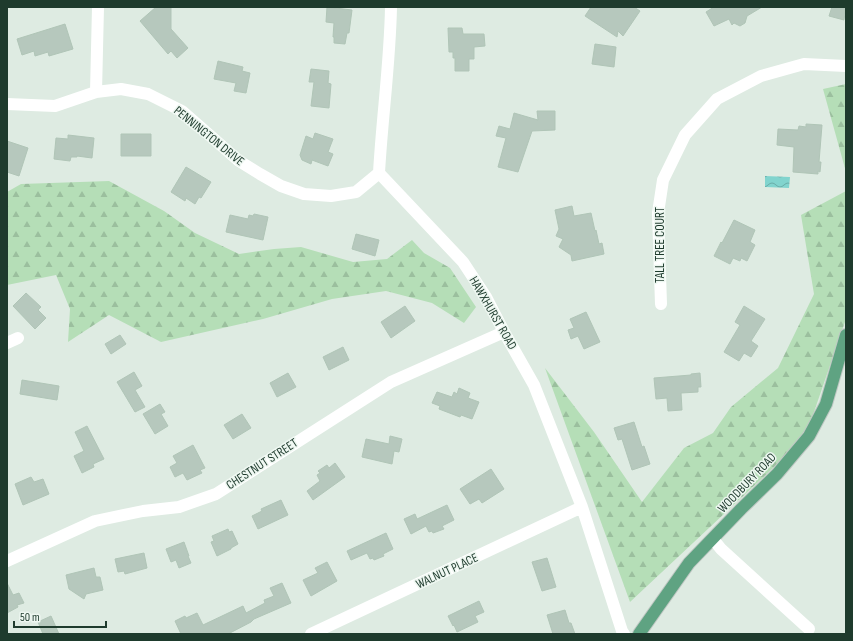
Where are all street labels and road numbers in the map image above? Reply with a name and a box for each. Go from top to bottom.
street label: PENNINGTON DRIVE [170,103,248,169]
street label: TALL TREE COURT [652,207,668,283]
street label: HAWXHURST ROAD [466,274,520,352]
street label: CHESTNUT STREET [223,435,301,493]
street label: WOODBURY ROAD [714,450,780,516]
street label: WALNUT PLACE [413,550,481,592]

